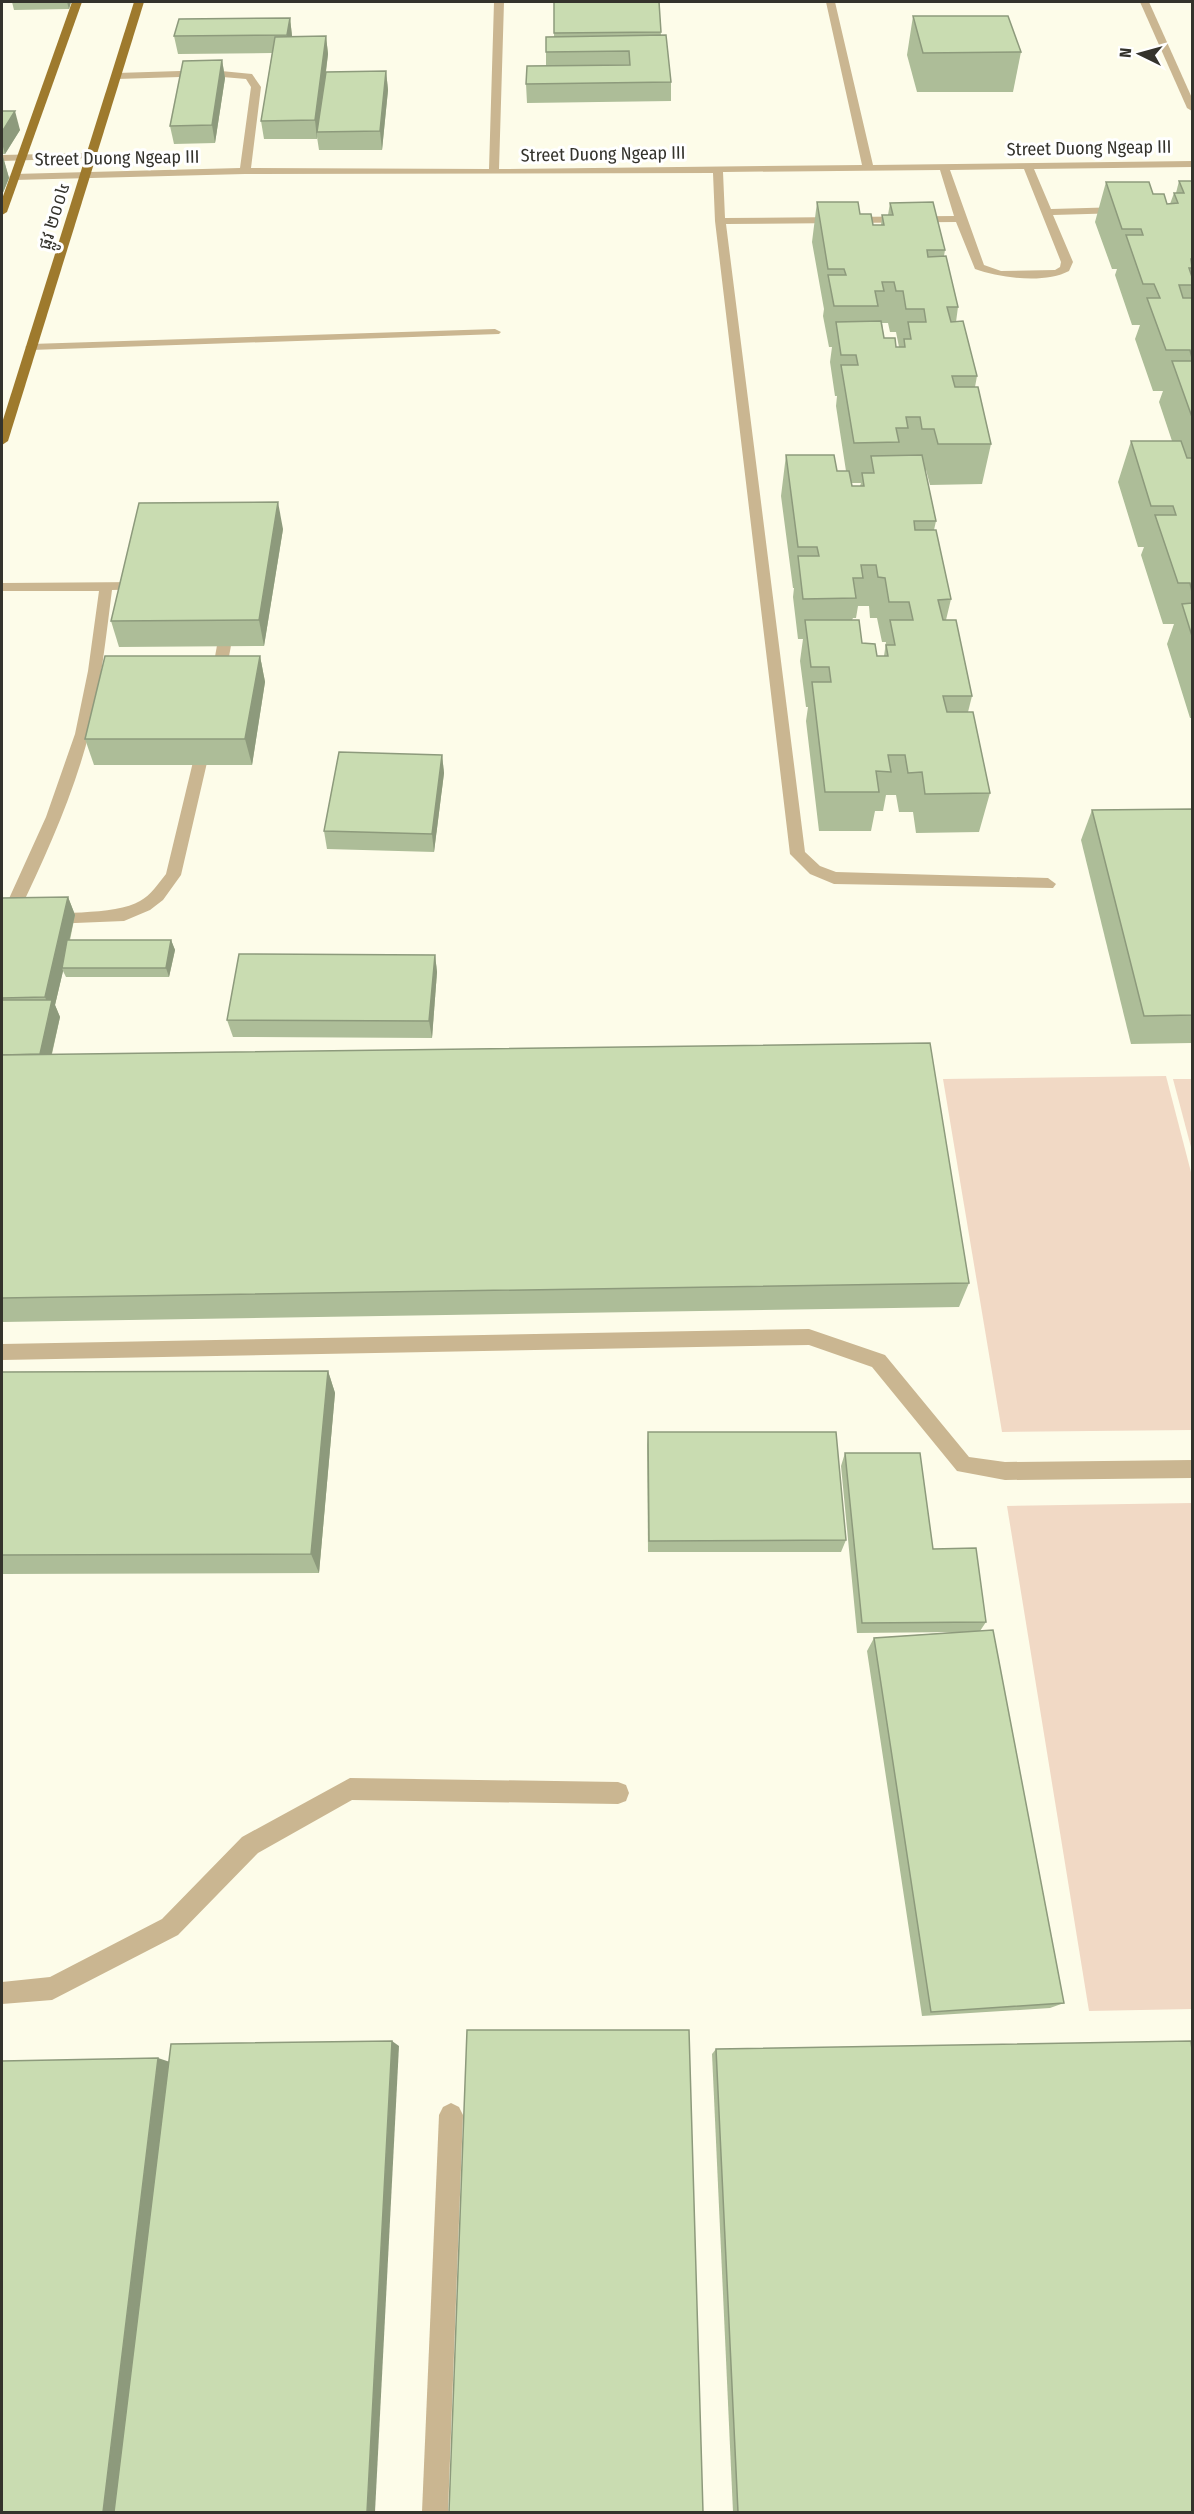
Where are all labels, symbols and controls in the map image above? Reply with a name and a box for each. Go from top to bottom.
north arrow [1110,24,1170,84]
text: N [1116,47,1135,58]
street label: Street Duong Ngeap III [1007,136,1171,160]
street label: Street Duong Ngeap III [521,142,685,166]
street label: Street Duong Ngeap III [35,146,199,170]
street label: ផ្លូវ ២០០៤ [33,180,80,254]

